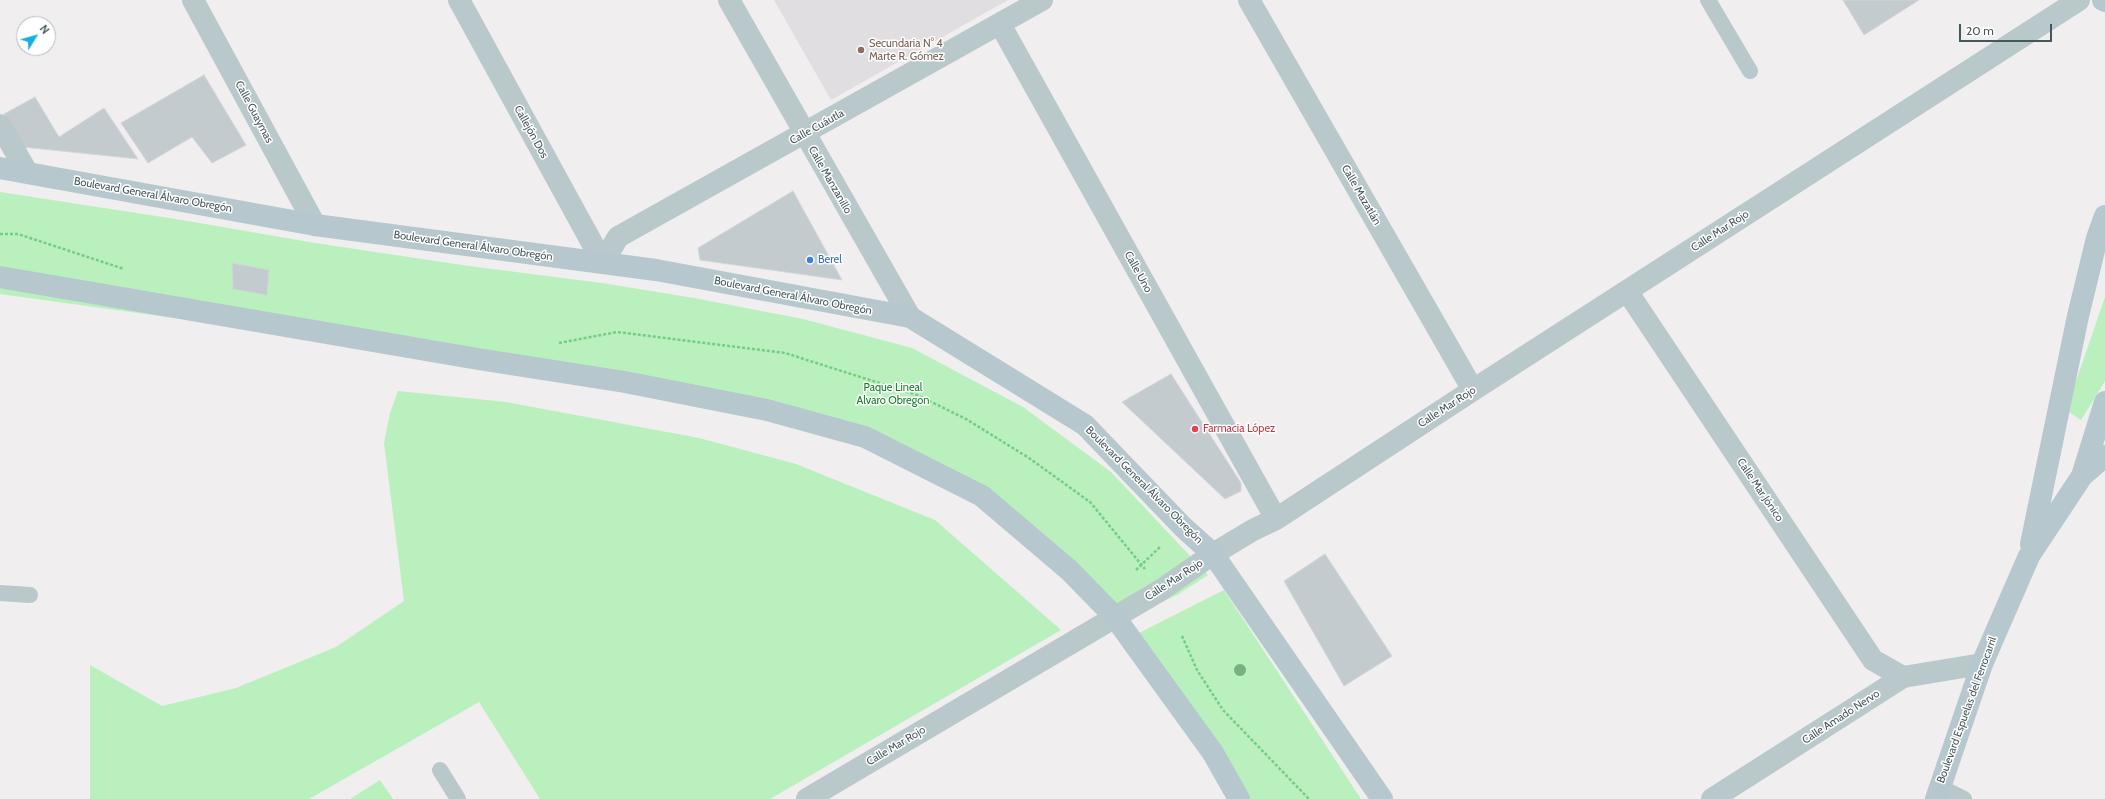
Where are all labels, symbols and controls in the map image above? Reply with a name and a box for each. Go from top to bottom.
north arrow [16,16,56,56]
scale bar [1961,16,2054,42]
text: N [37,22,53,37]
text: 20 m [1966,23,1994,38]
place label: Secundaria N° 4 Marte R. Gómez [869,37,944,63]
marker: Secundaria N° 4 Marte R. Gómez [856,45,866,55]
street label: Calle Guaymas [232,79,276,145]
street label: Callejón Dos [511,103,551,161]
street label: Calle Cuáutla [787,107,847,147]
street label: Calle Manzanillo [805,144,855,216]
street label: Calle Mazatlán [1338,162,1384,228]
street label: Boulevard General Álvaro Obregón [73,175,233,215]
street label: Calle Mar Rojo [1689,207,1751,255]
street label: Boulevard General Álvaro Obregón [393,228,553,264]
street label: Calle Uno [1121,249,1155,295]
place label: Berel [818,253,842,267]
marker: Berel [805,255,815,265]
street label: Boulevard General Álvaro Obregón [713,274,873,318]
park label: Paque Lineal Alvaro Obregon [857,381,929,407]
street label: Calle Mar Rojo [1416,383,1478,431]
place label: Farmacia López [1203,422,1275,436]
street label: Boulevard General Álvaro Obregón [1083,424,1205,546]
marker: Farmacia López [1190,424,1200,434]
street label: Calle Mar Jónico [1734,456,1786,524]
street label: Calle Mar Rojo [1143,556,1205,604]
street label: Boulevard Espuelas del Ferrocarril [1934,635,2000,785]
street label: Calle Amado Nervo [1800,687,1882,747]
street label: Calle Mar Rojo [864,723,928,769]

